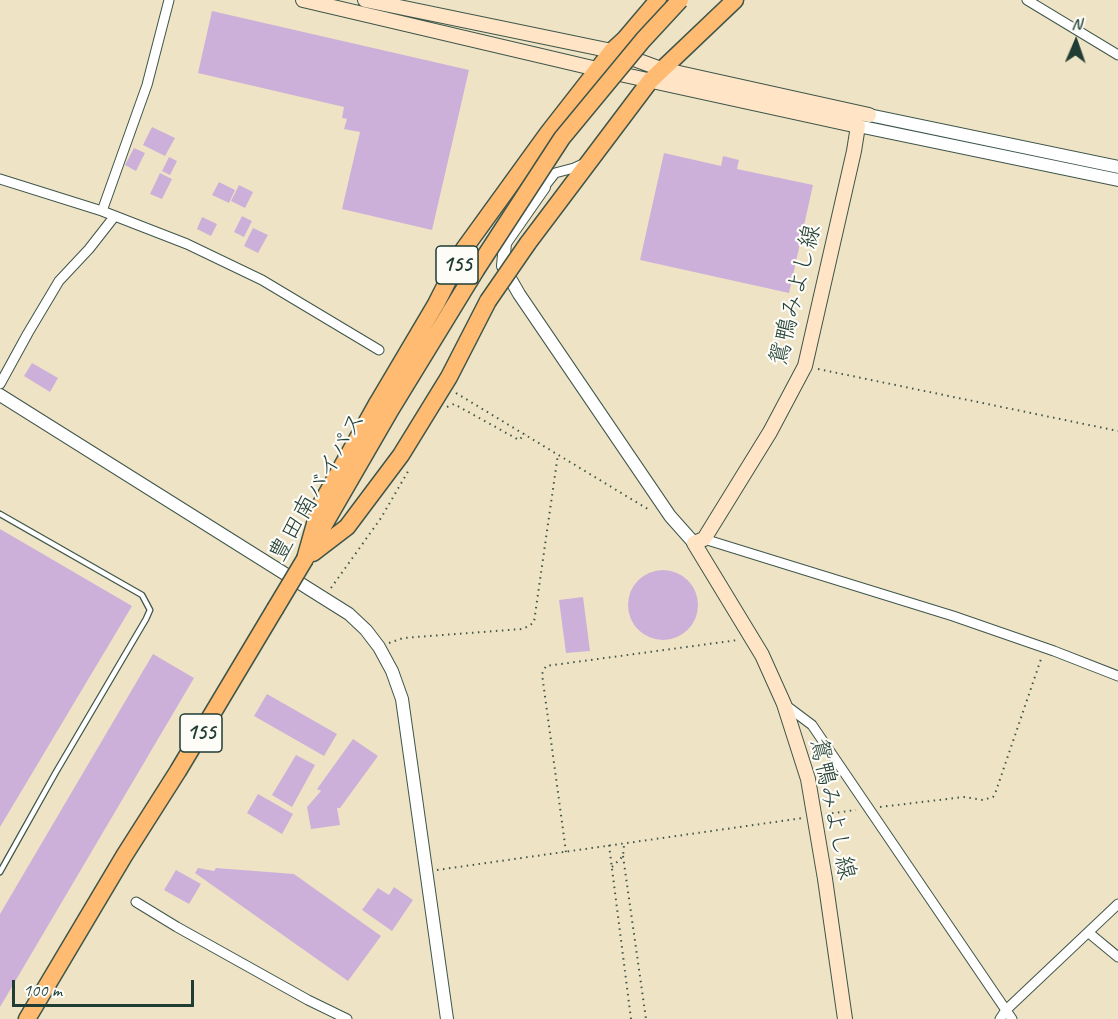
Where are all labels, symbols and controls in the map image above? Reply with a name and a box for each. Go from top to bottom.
north arrow [1046,12,1106,72]
text: N [1071,14,1082,34]
street label: 鴛鴨みよし線 [765,222,827,368]
road number: 155 [436,246,478,284]
street label: 豊田南バイパス [264,407,372,567]
road number: 155 [180,714,222,752]
street label: 鴛鴨みよし線 [803,736,861,882]
scale bar [15,968,196,1006]
text: 100 m [23,979,62,1001]

